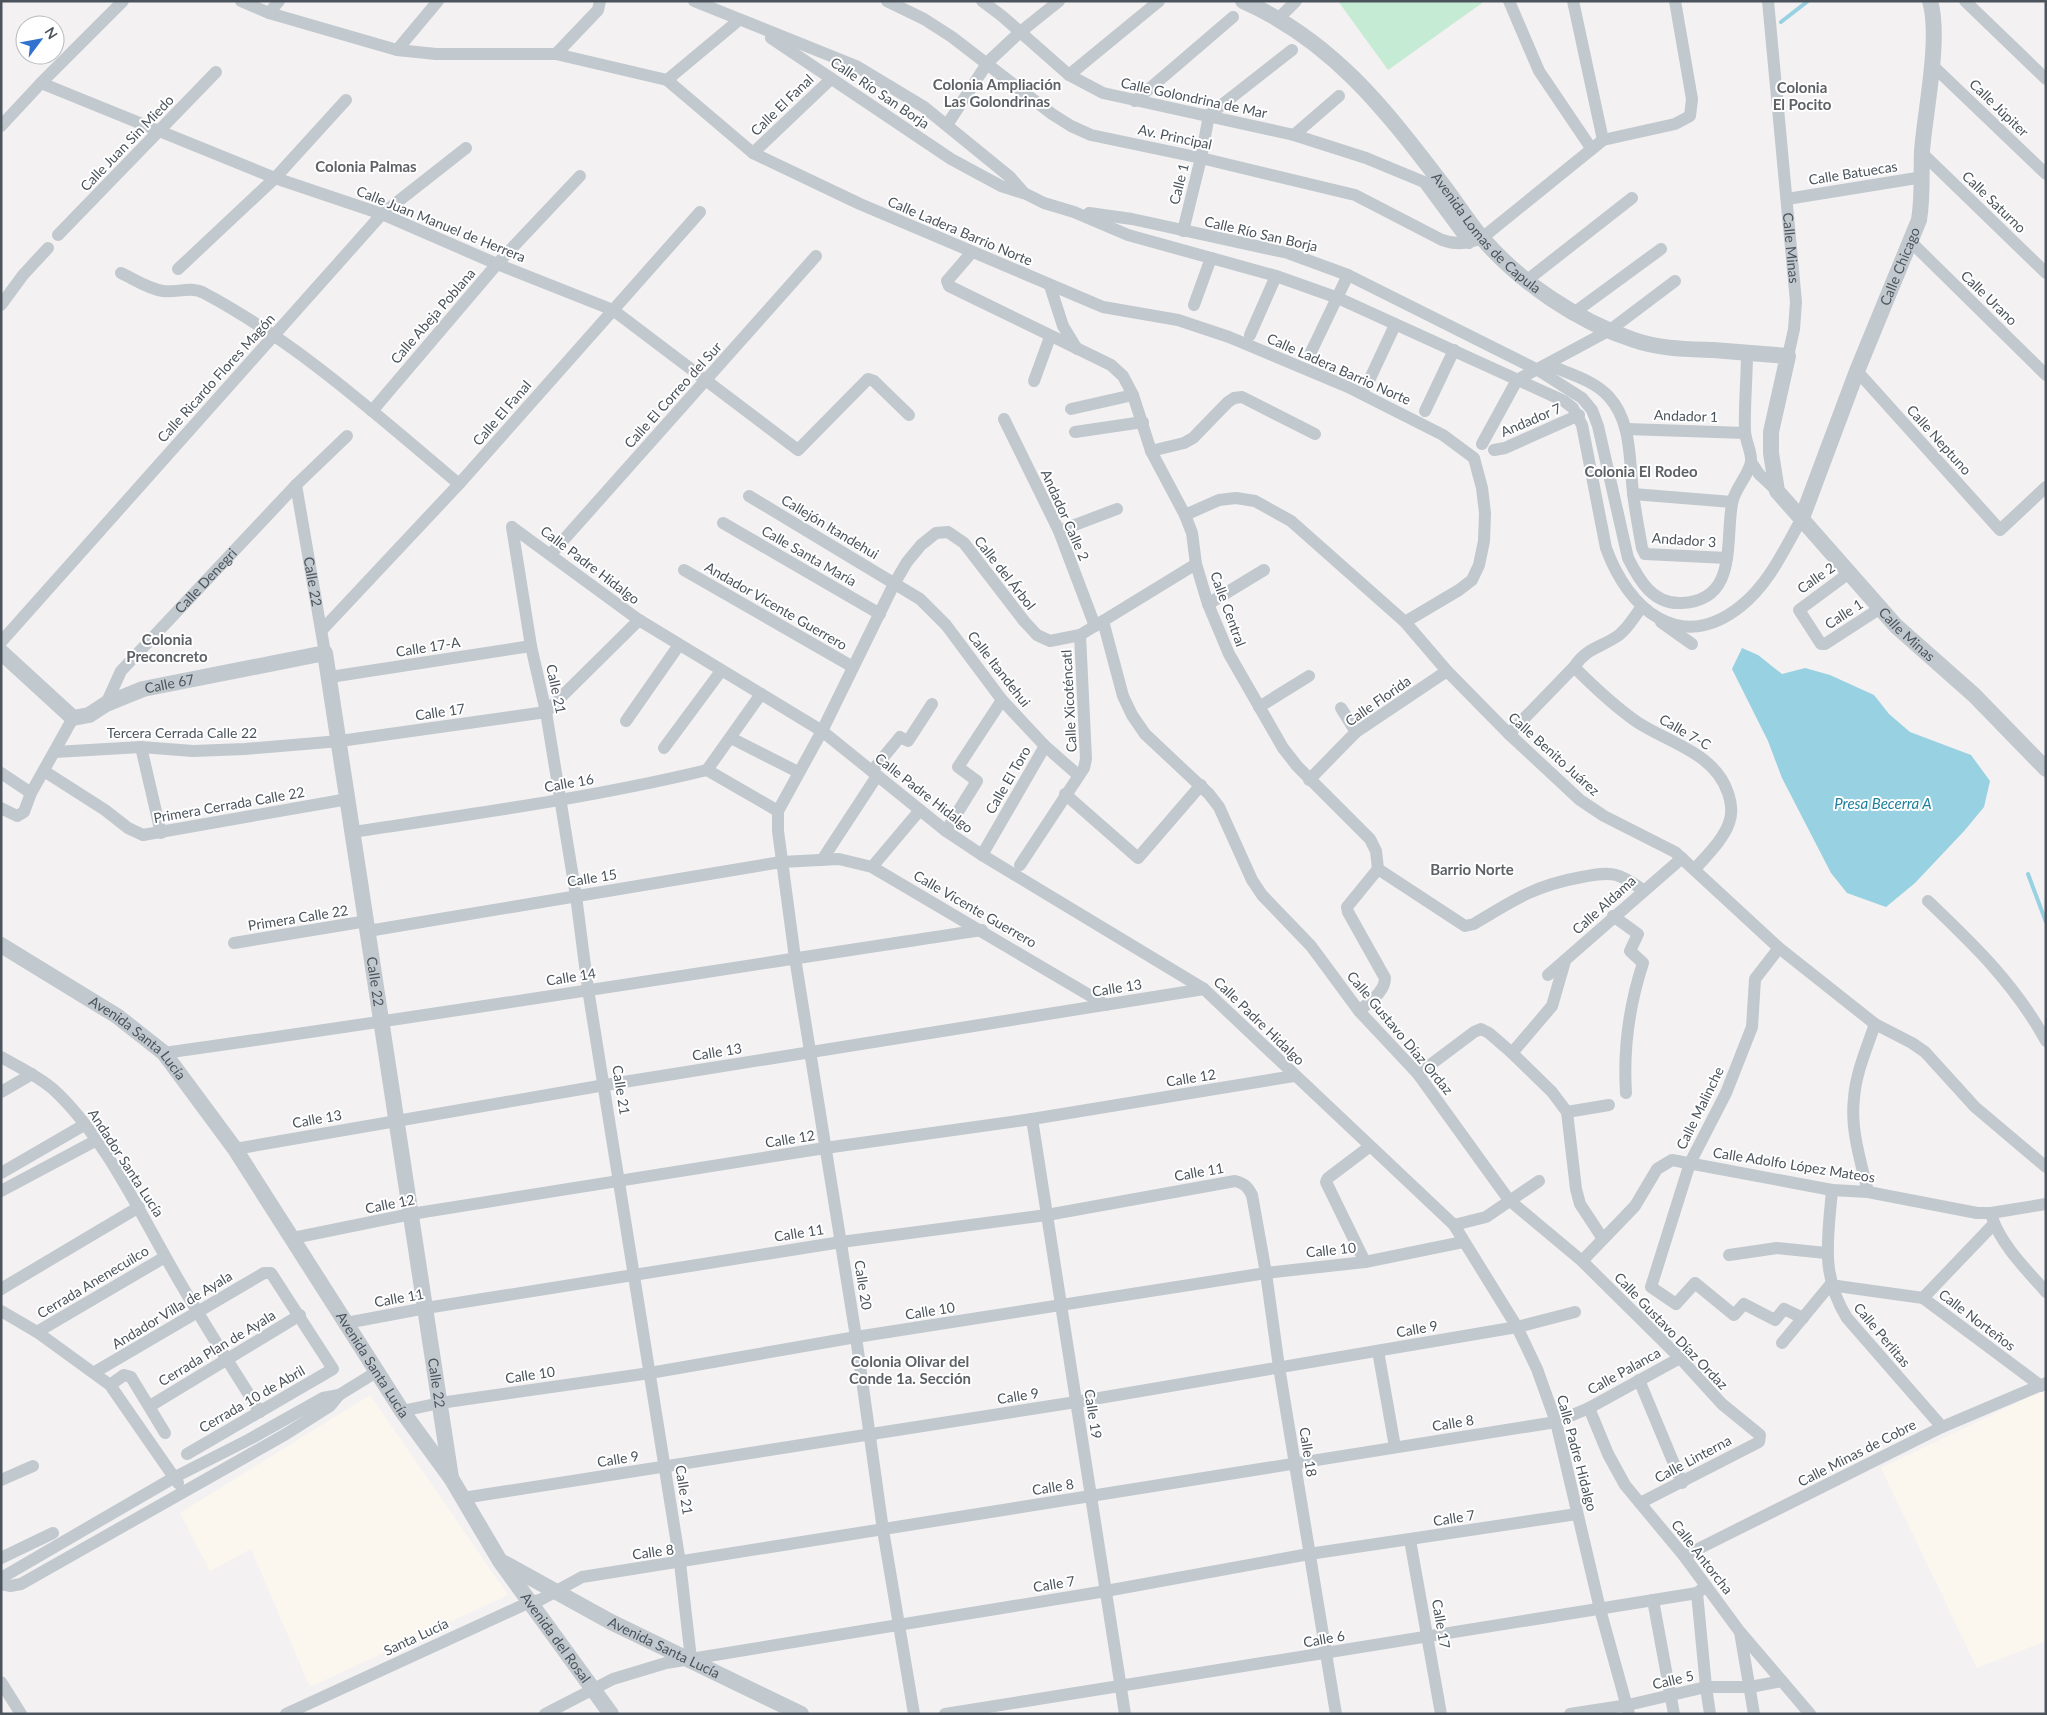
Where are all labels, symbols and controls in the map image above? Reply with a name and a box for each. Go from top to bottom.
north arrow [15,15,65,65]
text: N [41,24,62,42]
street label: Calle Río San Borja [828,53,933,132]
street label: Calle El Fanal [747,70,817,139]
street label: Calle Golondrina de Mar [1119,74,1269,121]
district label: Colonia Ampliación Las Golondrinas [933,75,1061,110]
street label: Calle Júpiter [1966,75,2032,140]
district label: Colonia El Pocito [1773,78,1832,113]
street label: Calle Juan Sin Miedo [76,91,177,194]
street label: Av. Principal [1137,120,1214,153]
district label: Colonia Palmas [315,157,417,175]
street label: Calle Batuecas [1807,157,1899,188]
street label: Calle 1 [1165,161,1192,206]
street label: Calle Saturno [1959,167,2030,236]
street label: Avenida Lomas de Capula [1428,169,1545,297]
street label: Calle Juan Manuel de Herrera [354,182,528,265]
street label: Calle Ladera Barrio Norte [885,192,1035,269]
street label: Calle Río San Borja [1203,212,1319,255]
street label: Calle Minas [1780,212,1803,284]
street label: Calle Chicago [1876,224,1923,308]
street label: Calle Abeja Poblana [387,264,479,367]
street label: Calle Urano [1958,267,2021,329]
street label: Calle Ricardo Flores Magón [153,310,278,446]
street label: Calle Ladera Barrio Norte [1265,329,1414,408]
street label: Calle El Correo del Sur [620,338,725,451]
street label: Calle El Fanal [469,377,535,449]
street label: Andador 7 [1498,399,1564,440]
street label: Calle Neptuno [1904,401,1975,478]
street label: Andador 1 [1654,406,1718,425]
district label: Colonia El Rodeo [1584,462,1698,480]
street label: Andador Calle 2 [1038,466,1093,563]
street label: Callejón Itandehui [778,491,882,562]
street label: Calle Padre Hidalgo [537,522,643,607]
street label: Calle Santa María [759,522,860,590]
street label: Andador 3 [1651,529,1717,550]
street label: Calle del Árbol [971,532,1040,613]
street label: Calle Denegri [171,545,240,617]
street label: Calle 22 [301,555,326,608]
street label: Andador Vicente Guerrero [702,558,850,653]
street label: Calle 2 [1794,559,1838,597]
street label: Calle Central [1207,569,1250,649]
street label: Calle 1 [1821,595,1866,632]
street label: Calle Minas [1875,604,1939,665]
street label: Calle Itandehui [964,627,1034,710]
district label: Colonia Preconcreto [126,630,208,665]
street label: Calle 17-A [395,633,462,660]
street label: Calle Xicoténcatl [1057,649,1080,753]
street label: Calle 21 [543,663,570,715]
street label: Calle 67 [143,670,196,697]
street label: Calle Florida [1342,672,1414,729]
street label: Calle 17 [414,700,466,723]
street label: Calle Benito Juárez [1505,708,1603,799]
street label: Calle 7-C [1657,710,1715,753]
street label: Tercera Cerrada Calle 22 [107,724,257,741]
street label: Calle El Toro [981,743,1034,817]
street label: Calle Padre Hidalgo [872,749,977,836]
street label: Calle 16 [543,770,595,795]
street label: Primera Cerrada Calle 22 [152,783,306,826]
water label: Presa Becerra A [1834,794,1932,812]
district label: Barrio Norte [1430,860,1514,878]
street label: Calle 15 [566,865,618,890]
street label: Calle Vicente Guerrero [911,866,1040,951]
street label: Calle Aldama [1568,872,1639,938]
street label: Primera Calle 22 [247,901,349,934]
street label: Calle 22 [363,955,388,1008]
street label: Calle 14 [545,964,597,989]
street label: Calle Gustavo Díaz Ordaz [1344,967,1457,1098]
street label: Calle Padre Hidalgo [1210,973,1308,1068]
street label: Calle 13 [1091,975,1143,1000]
street label: Avenida Santa Lucía [86,992,190,1083]
street label: Calle 13 [691,1039,743,1064]
street label: Calle 21 [609,1064,634,1116]
street label: Calle Malinche [1672,1064,1727,1152]
street label: Calle 12 [1165,1065,1217,1090]
street label: Andador Santa Lucía [85,1105,168,1220]
street label: Calle 13 [291,1106,343,1131]
street label: Calle 12 [764,1126,816,1151]
street label: Calle Adolfo López Mateos [1712,1143,1876,1186]
street label: Calle 11 [1173,1159,1225,1184]
street label: Calle 12 [364,1190,416,1217]
street label: Calle 11 [773,1220,825,1245]
street label: Calle 10 [1305,1238,1357,1261]
street label: Cerrada Anenecuilco [34,1242,152,1322]
street label: Calle 20 [851,1259,876,1311]
street label: Andador Villa de Ayala [109,1267,235,1352]
street label: Calle Gustavo Díaz Ordaz [1611,1269,1732,1393]
street label: Calle 11 [373,1285,425,1310]
street label: Calle Norteños [1936,1285,2019,1354]
street label: Calle 10 [904,1298,956,1323]
street label: Calle Perlitas [1850,1299,1914,1370]
street label: Cerrada Plan de Ayala [155,1306,278,1389]
street label: Avenida Santa Lucía [333,1308,413,1421]
street label: Calle 9 [1395,1316,1439,1341]
street label: Calle Palanca [1584,1344,1663,1398]
district label: Colonia Olivar del Conde 1a. Sección [849,1352,971,1387]
street label: Calle 22 [425,1357,449,1409]
street label: Cerrada 10 de Abril [196,1361,308,1436]
street label: Calle 10 [504,1363,556,1386]
street label: Calle 9 [996,1384,1040,1407]
street label: Calle 19 [1081,1388,1106,1440]
street label: Calle Padre Hidalgo [1554,1393,1601,1513]
street label: Calle 8 [1431,1411,1475,1434]
street label: Calle Minas de Cobre [1795,1415,1919,1490]
street label: Calle 18 [1296,1426,1321,1478]
street label: Calle Linterna [1652,1431,1734,1486]
street label: Calle 9 [596,1447,640,1470]
street label: Calle 21 [672,1464,697,1516]
street label: Calle 8 [1031,1475,1075,1498]
street label: Calle 7 [1432,1506,1476,1529]
street label: Calle Antorcha [1668,1516,1737,1597]
street label: Calle 8 [631,1540,675,1563]
street label: Calle 7 [1032,1572,1076,1595]
street label: Avenida del Rosal [517,1589,595,1686]
street label: Calle 17 [1429,1598,1454,1650]
street label: Avenida Santa Lucía [605,1613,723,1682]
street label: Santa Lucía [381,1614,451,1659]
street label: Calle 6 [1302,1626,1346,1651]
street label: Calle 5 [1651,1667,1695,1693]

